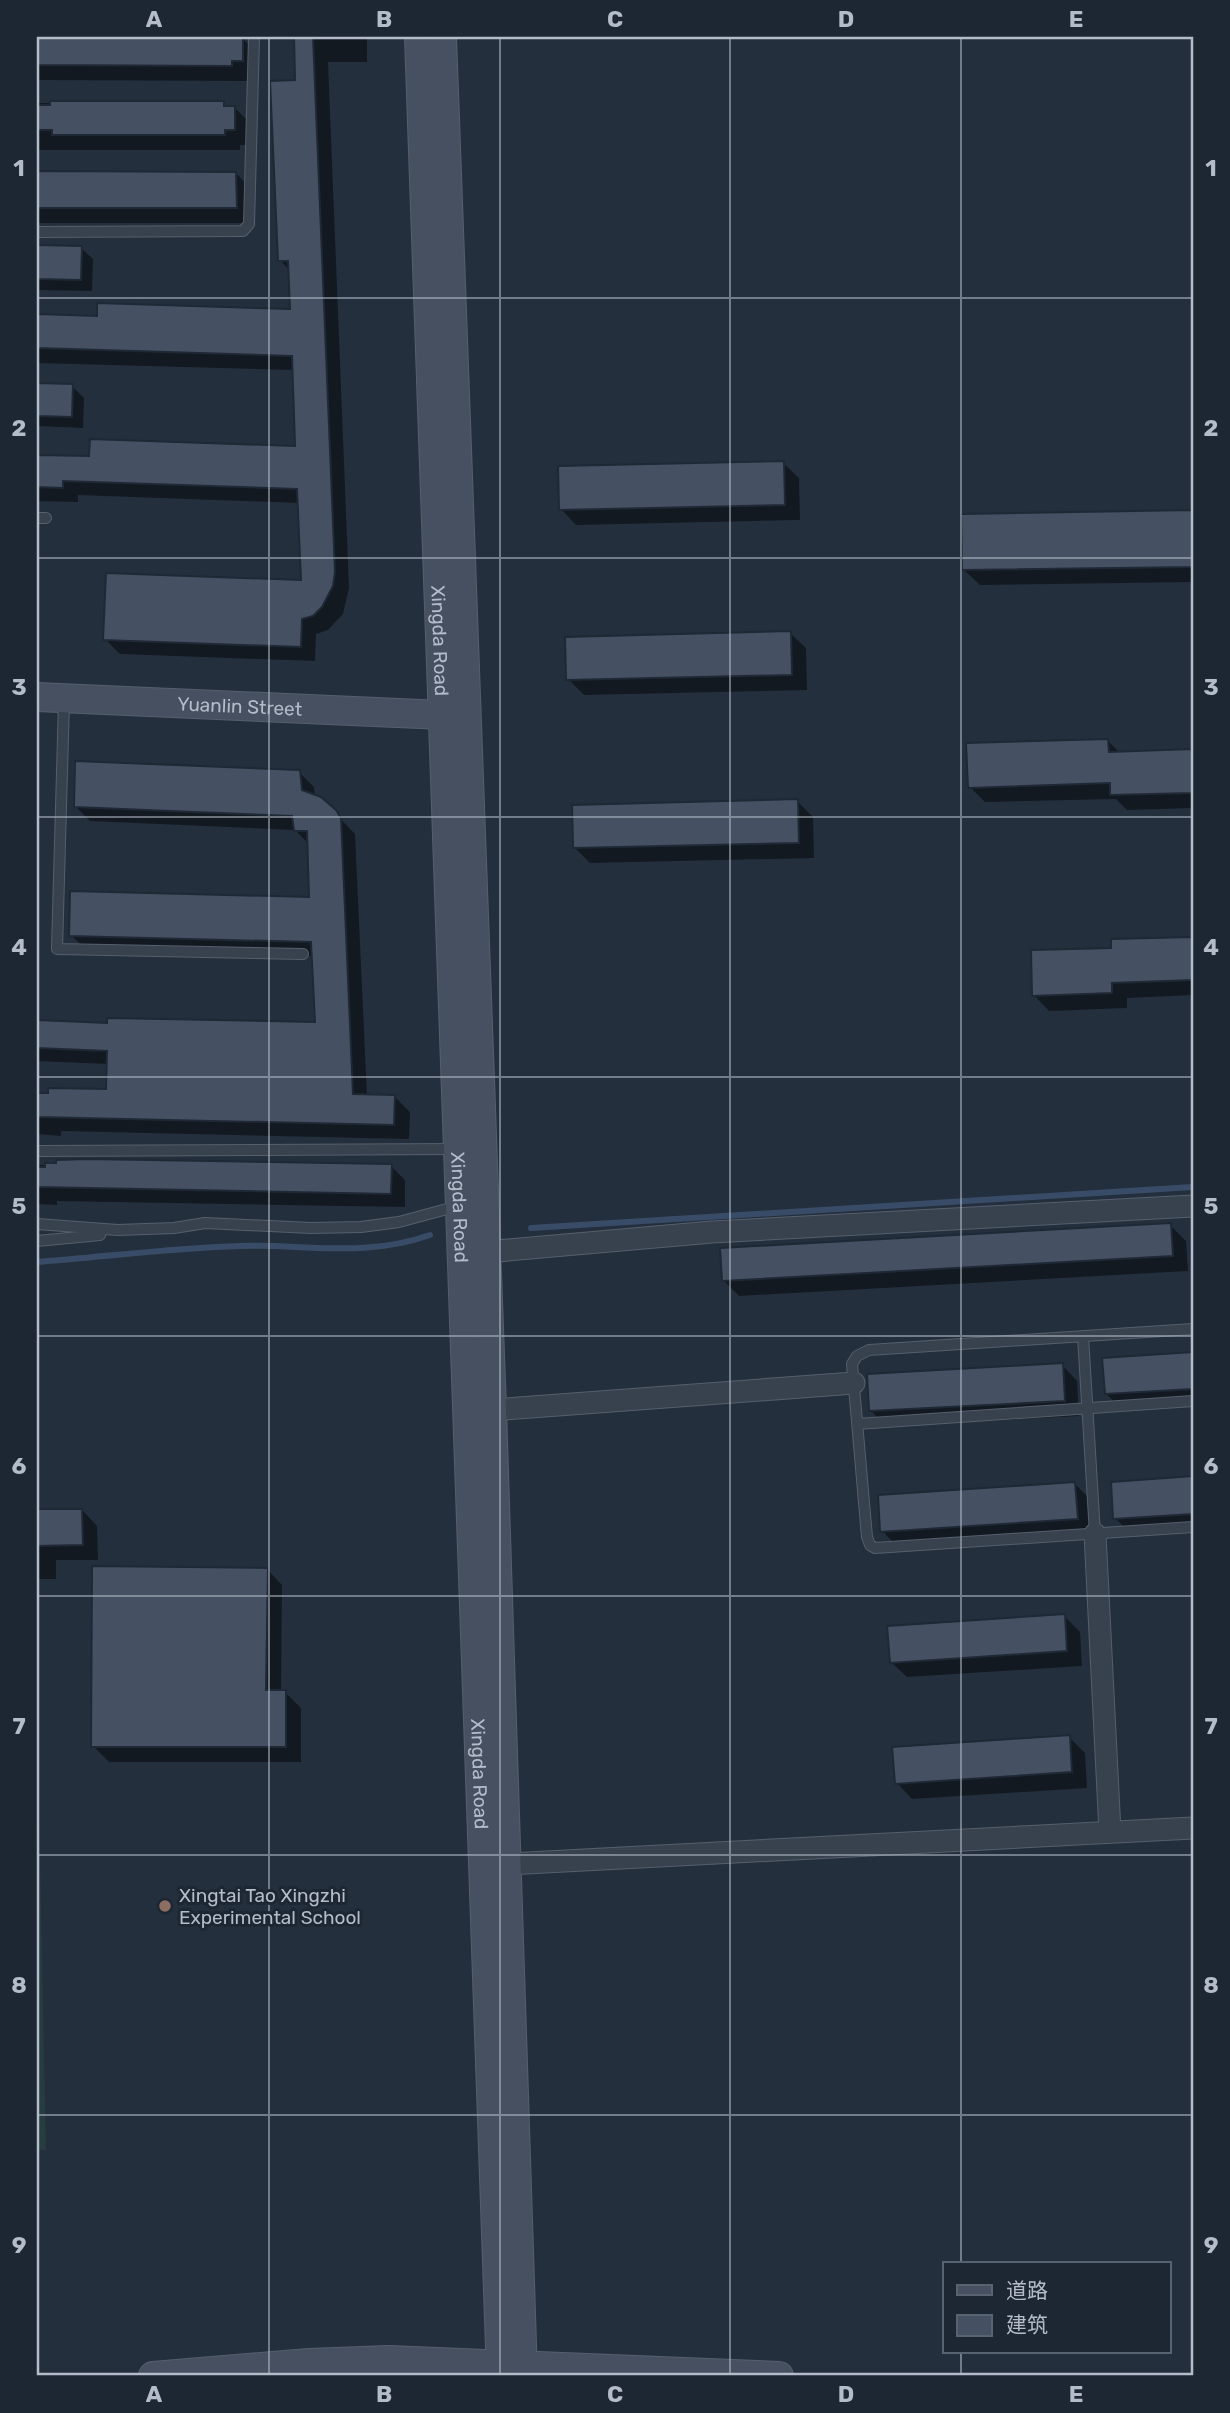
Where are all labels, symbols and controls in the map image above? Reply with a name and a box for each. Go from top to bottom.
text: A [146,5,163,33]
text: B [376,5,392,33]
text: C [607,5,623,33]
text: D [838,5,854,33]
text: E [1069,5,1083,33]
text: 1 [13,154,25,182]
text: 1 [1205,154,1217,182]
text: 2 [12,414,26,442]
text: 2 [1204,414,1218,442]
street label: Xingda Road [427,585,454,697]
text: 3 [11,673,27,701]
text: 3 [1203,673,1219,701]
street label: Yuanlin Street [177,692,303,720]
text: 4 [11,933,27,961]
text: 4 [1203,933,1219,961]
street label: Xingda Road [447,1151,473,1263]
text: 5 [12,1192,27,1220]
text: 5 [1204,1192,1219,1220]
text: 6 [12,1452,27,1480]
text: 6 [1204,1452,1219,1480]
text: 7 [12,1712,26,1740]
text: 7 [1204,1712,1218,1740]
street label: Xingda Road [466,1718,493,1830]
place label: Xingtai Tao Xingzhi Experimental School [179,1884,361,1929]
marker: Xingtai Tao Xingzhi Experimental School [157,1898,173,1914]
text: 8 [11,1971,27,1999]
text: 8 [1203,1971,1219,1999]
text: 9 [12,2231,26,2259]
text: 9 [1204,2231,1218,2259]
legend [943,2262,1170,2354]
text: 道路 [1006,2278,1048,2303]
text: 建筑 [1006,2312,1048,2337]
text: A [146,2380,163,2408]
text: B [376,2380,392,2408]
text: C [607,2380,623,2408]
text: D [838,2380,854,2408]
text: E [1069,2380,1083,2408]

